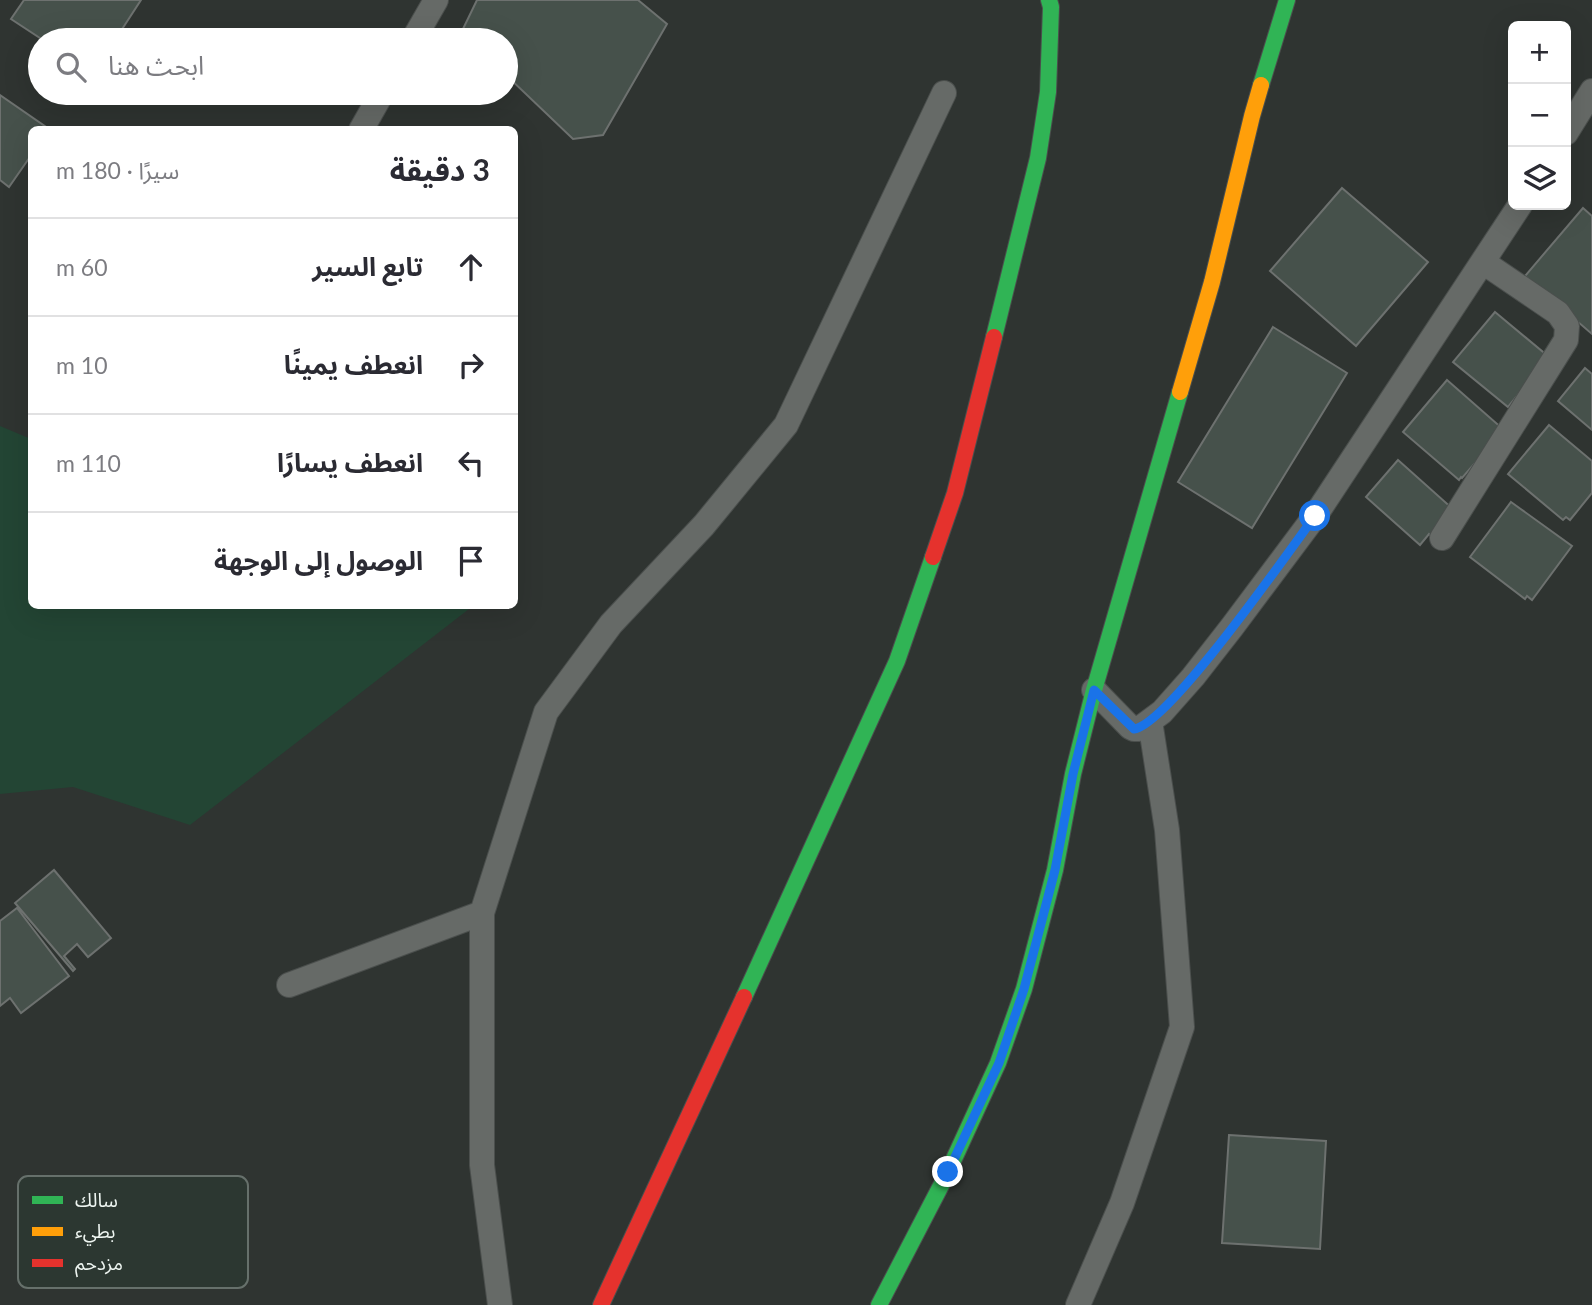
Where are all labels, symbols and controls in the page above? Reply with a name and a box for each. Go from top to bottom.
map controls [1508,21,1571,210]
button: + [1508,21,1571,84]
search box [28,28,518,105]
icon: search [52,48,90,86]
text: ابحث هنا [108,49,204,81]
button: − [1508,84,1571,147]
button: layers [1508,147,1571,210]
text: 3 دقيقة [390,151,490,187]
text: سيرًا · 180 m [56,156,179,184]
icon: ahead [452,248,490,286]
text: تابع السير [312,250,423,282]
text: 60 m [56,253,108,281]
icon: right [452,346,490,384]
text: انعطف يمينًا [284,348,423,380]
text: 10 m [56,351,108,379]
icon: left [452,444,490,482]
text: انعطف يسارًا [277,446,423,478]
text: 110 m [56,449,121,477]
route start [1299,500,1330,531]
icon: arrive [452,542,490,580]
text: الوصول إلى الوجهة [214,544,423,576]
route end [932,1156,963,1187]
legend [18,1176,248,1288]
text: سالك [75,1188,118,1211]
text: بطيء [75,1219,115,1246]
text: مزدحم [75,1251,123,1278]

